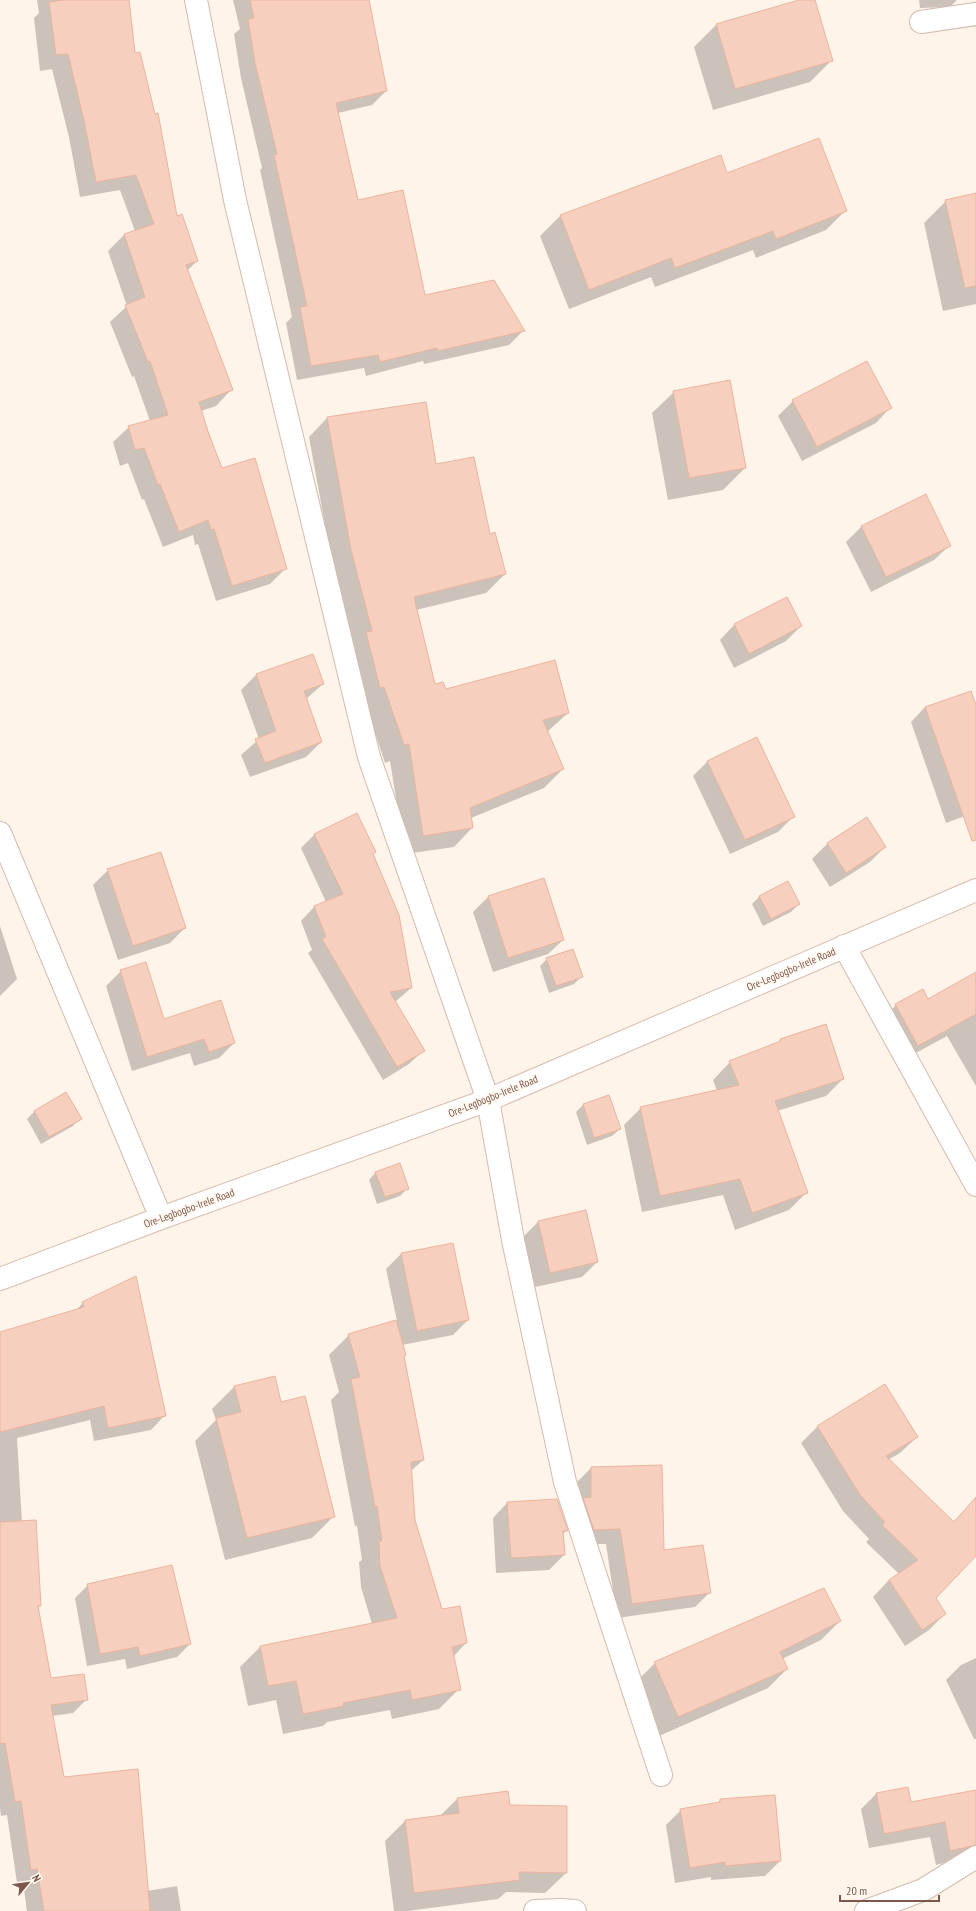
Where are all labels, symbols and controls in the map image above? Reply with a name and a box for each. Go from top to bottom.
street label: Ore-Legbogbo-Irele Road [744,944,838,994]
street label: Ore-Legbogbo-Irele Road [446,1072,540,1120]
street label: Ore-Legbogbo-Irele Road [142,1185,236,1231]
north arrow [8,1863,48,1903]
text: N [29,1872,44,1884]
scale bar [840,1877,939,1903]
text: 20 m [846,1883,867,1898]

